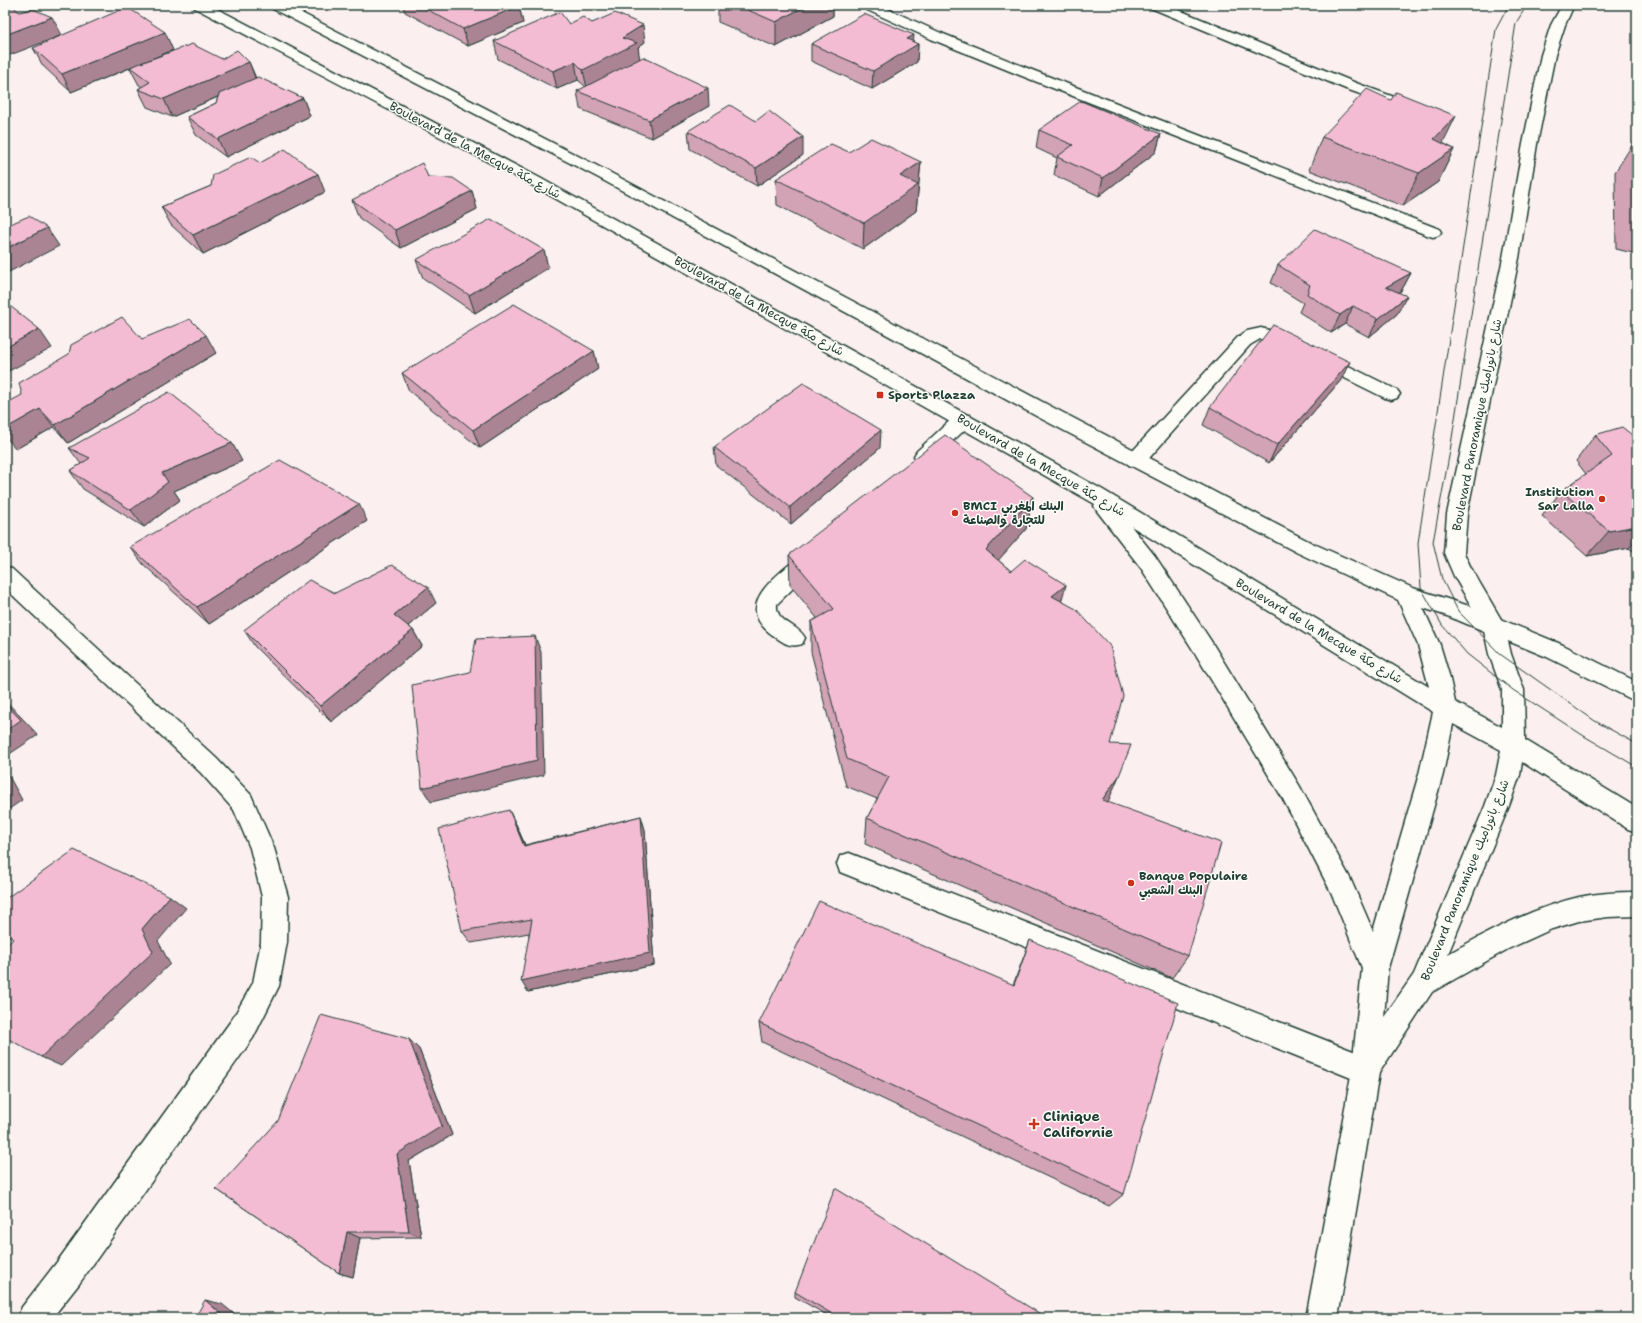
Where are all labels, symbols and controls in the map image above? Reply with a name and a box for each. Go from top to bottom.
street label: Boulevard de la Mecque شارع مكة [386,98,563,203]
street label: Boulevard de la Mecque شارع مكة [671,253,847,360]
street label: Boulevard Panoramique شارع بانوراميك [1449,318,1506,533]
place label: Sports Plazza [888,387,976,403]
marker: Sports Plazza [875,390,885,400]
street label: Boulevard de la Mecque شارع مكة [953,410,1128,521]
place label: Institution Sar Lalla [1525,484,1595,514]
marker: Institution Sar Lalla [1597,494,1607,504]
place label: BMCI البنك المغربي للتجارة والصناعة [963,498,1063,528]
marker: BMCI البنك المغربي للتجارة والصناعة [950,508,960,518]
street label: Boulevard de la Mecque شارع مكة [1232,575,1405,688]
street label: Boulevard Panoramique شارع بانوراميك [1417,777,1514,983]
place label: Banque Populaire البنك الشعبي [1139,868,1248,901]
marker: Banque Populaire البنك الشعبي [1126,878,1136,888]
place label: Clinique Californie [1043,1107,1113,1141]
marker: Clinique Californie [1028,1118,1040,1130]

